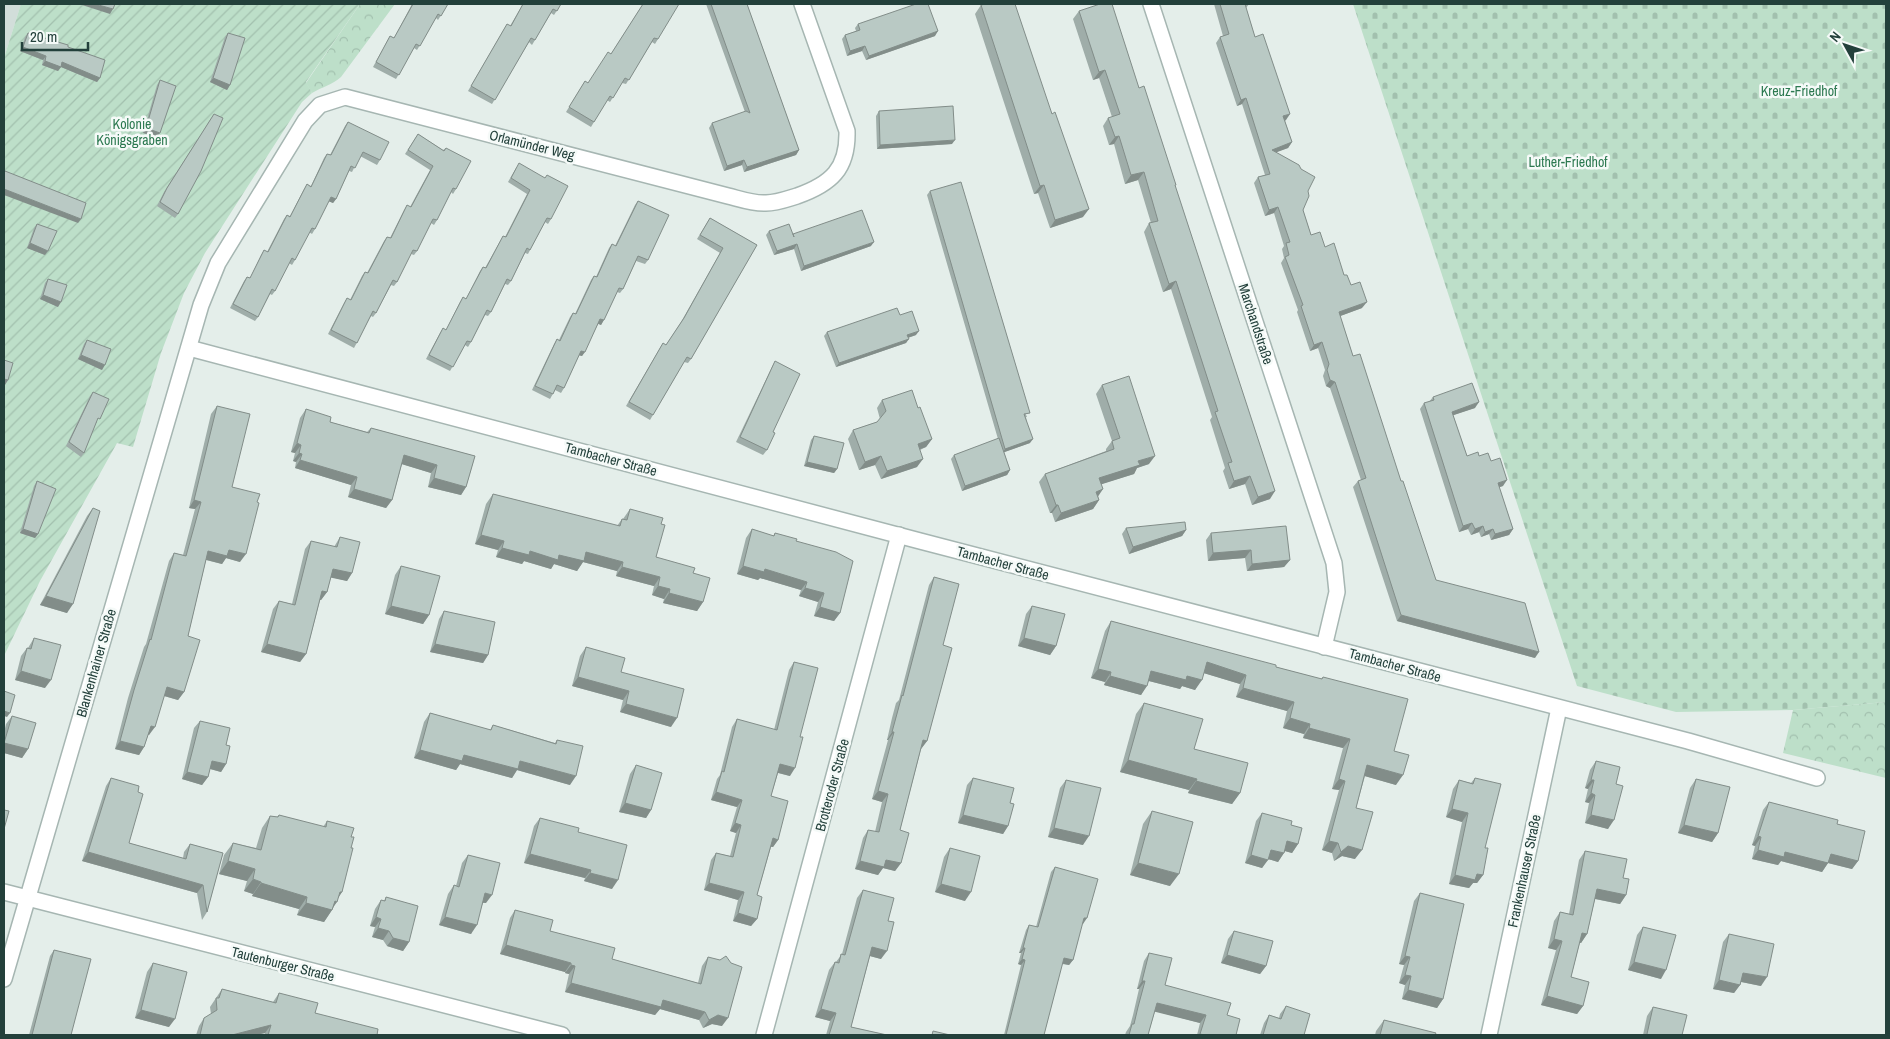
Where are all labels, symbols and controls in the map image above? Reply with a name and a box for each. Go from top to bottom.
scale bar [22,20,89,52]
north arrow [1820,20,1870,70]
text: 20 m [30,26,57,47]
text: N [1825,28,1845,46]
park label: Kreuz-Friedhof [1761,82,1838,100]
park label: Kolonie Königsgraben [96,115,168,149]
street label: Orlamünder Weg [488,126,577,164]
park label: Luther-Friedhof [1528,153,1608,171]
street label: Marchandstraße [1235,281,1277,367]
street label: Tambacher Straße [563,438,659,480]
street label: Tambacher Straße [955,542,1051,584]
street label: Blankenhainer Straße [72,607,120,719]
street label: Tambacher Straße [1347,644,1443,686]
street label: Brotteroder Straße [811,737,853,833]
street label: Frankenhauser Straße [1503,813,1545,929]
street label: Tautenburger Straße [230,943,336,985]

